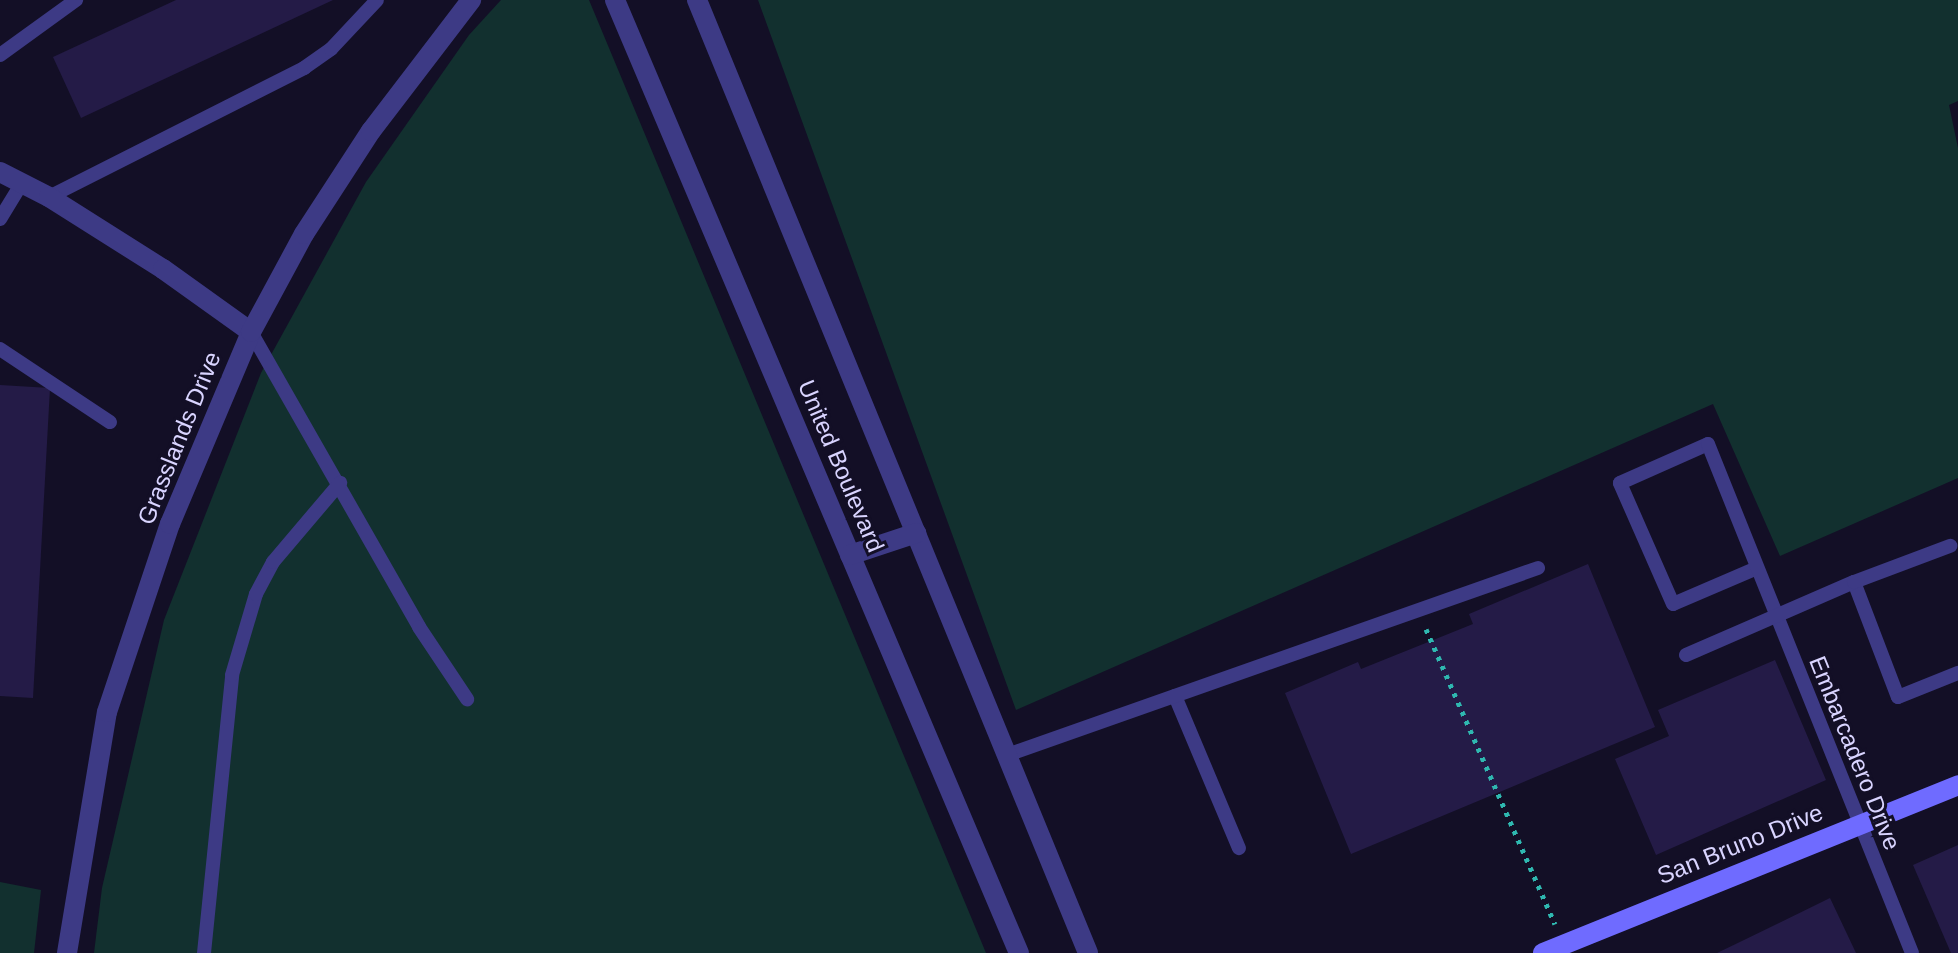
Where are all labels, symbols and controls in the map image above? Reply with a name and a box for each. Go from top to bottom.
street label: Grasslands Drive [131,347,227,529]
street label: United Boulevard [792,376,890,556]
street label: Embarcadero Drive [1803,652,1907,854]
street label: San Bruno Drive [1653,798,1827,890]

